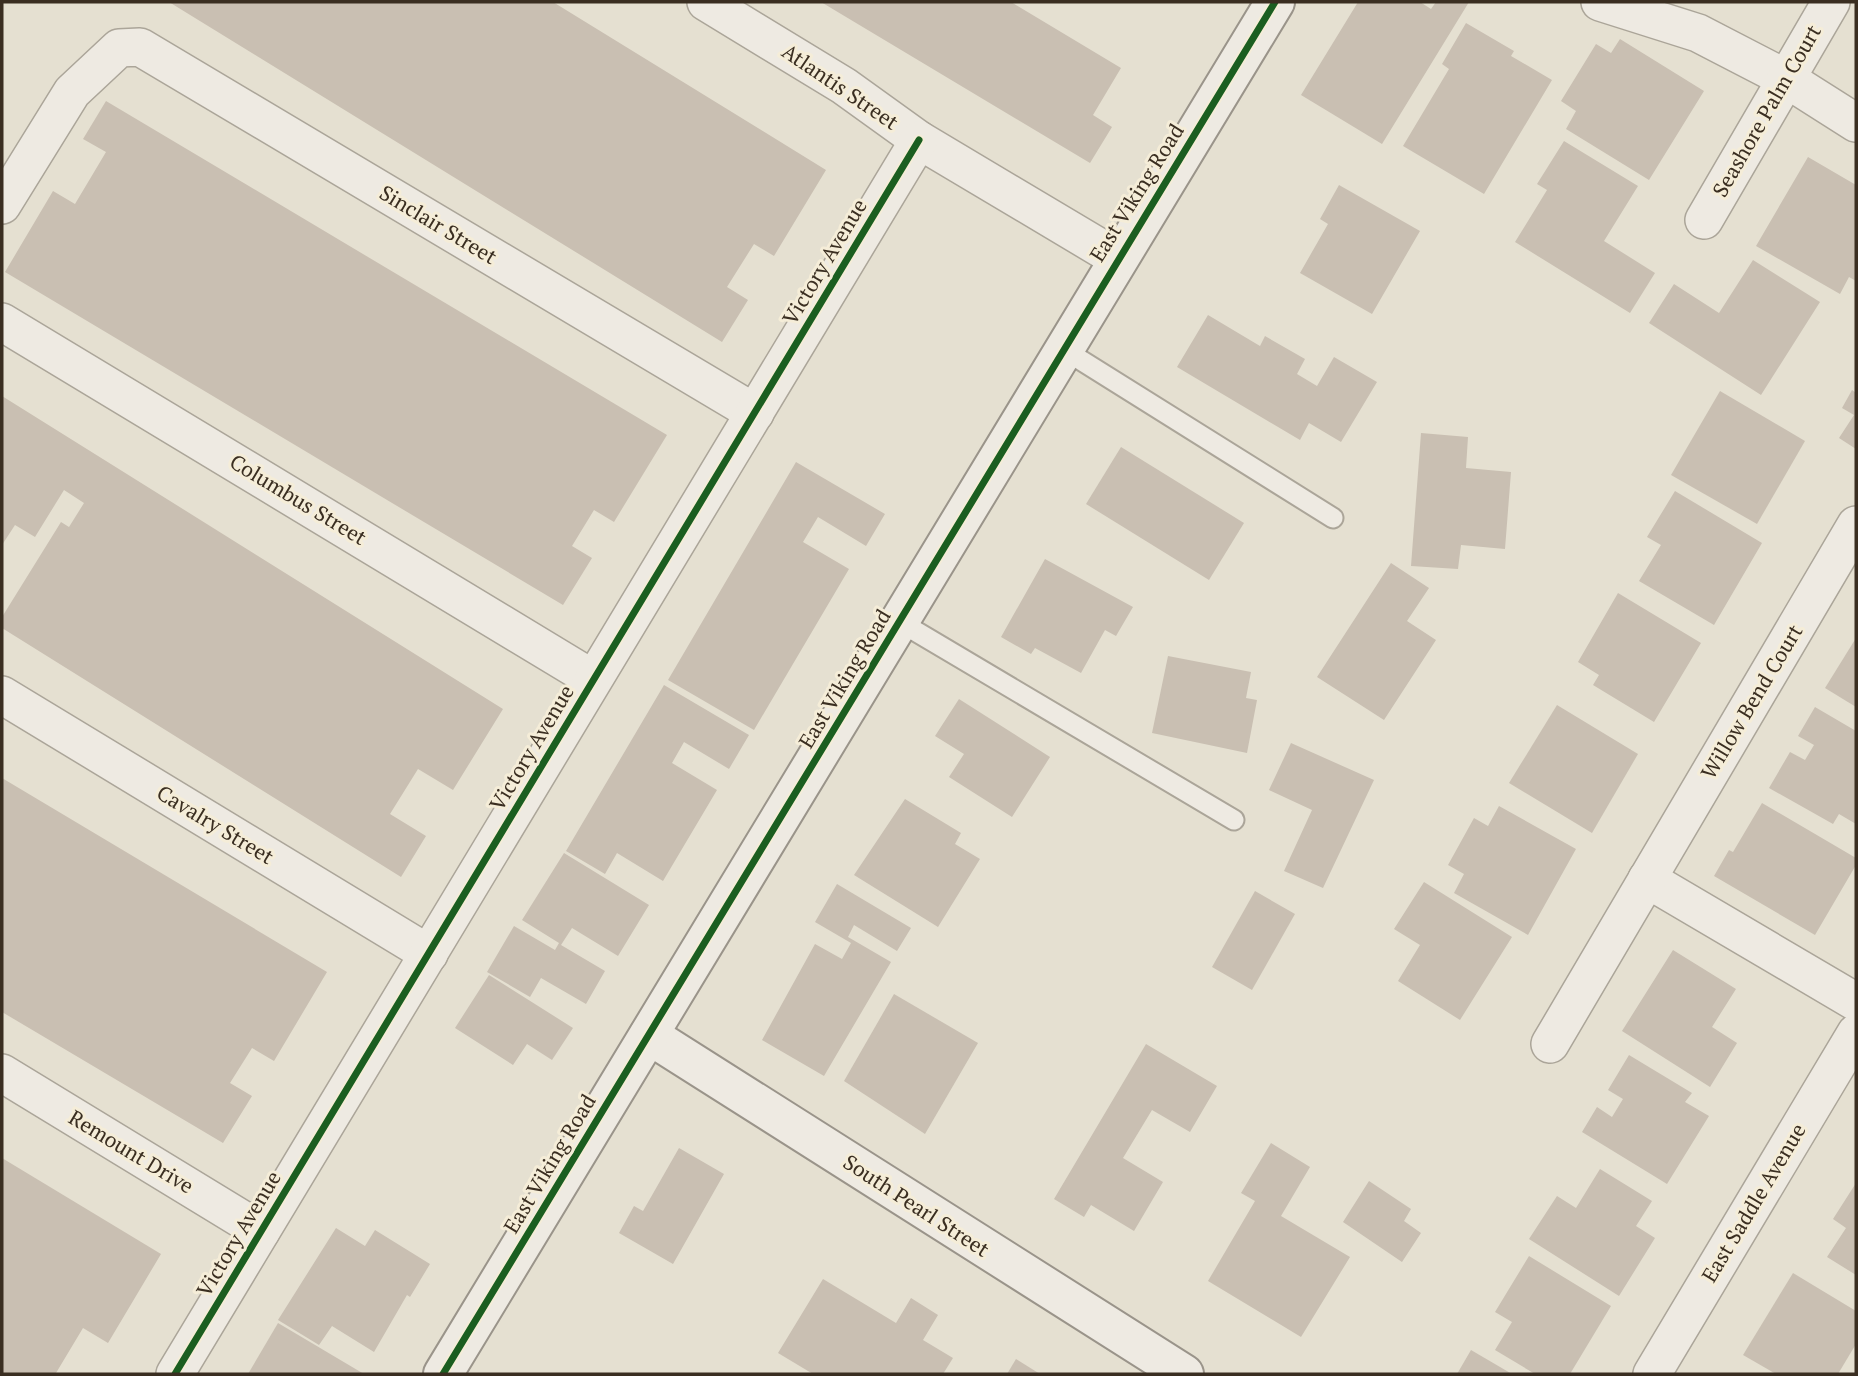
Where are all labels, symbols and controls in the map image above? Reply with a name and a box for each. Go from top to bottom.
street label: Seashore Palm Court [1705,19,1827,202]
street label: Atlantis Street [777,37,904,136]
street label: East Viking Road [1083,118,1190,267]
street label: Sinclair Street [375,178,503,270]
street label: Victory Avenue [775,193,873,330]
street label: Columbus Street [225,447,372,551]
street label: East Viking Road [792,603,897,753]
street label: Willow Bend Court [1694,619,1808,784]
street label: Victory Avenue [482,679,580,816]
street label: Cavalry Street [152,778,279,870]
street label: East Viking Road [497,1088,602,1238]
street label: Remount Drive [64,1103,199,1199]
street label: East Saddle Avenue [1695,1118,1812,1287]
street label: South Pearl Street [838,1147,995,1263]
street label: Victory Avenue [189,1165,287,1302]

